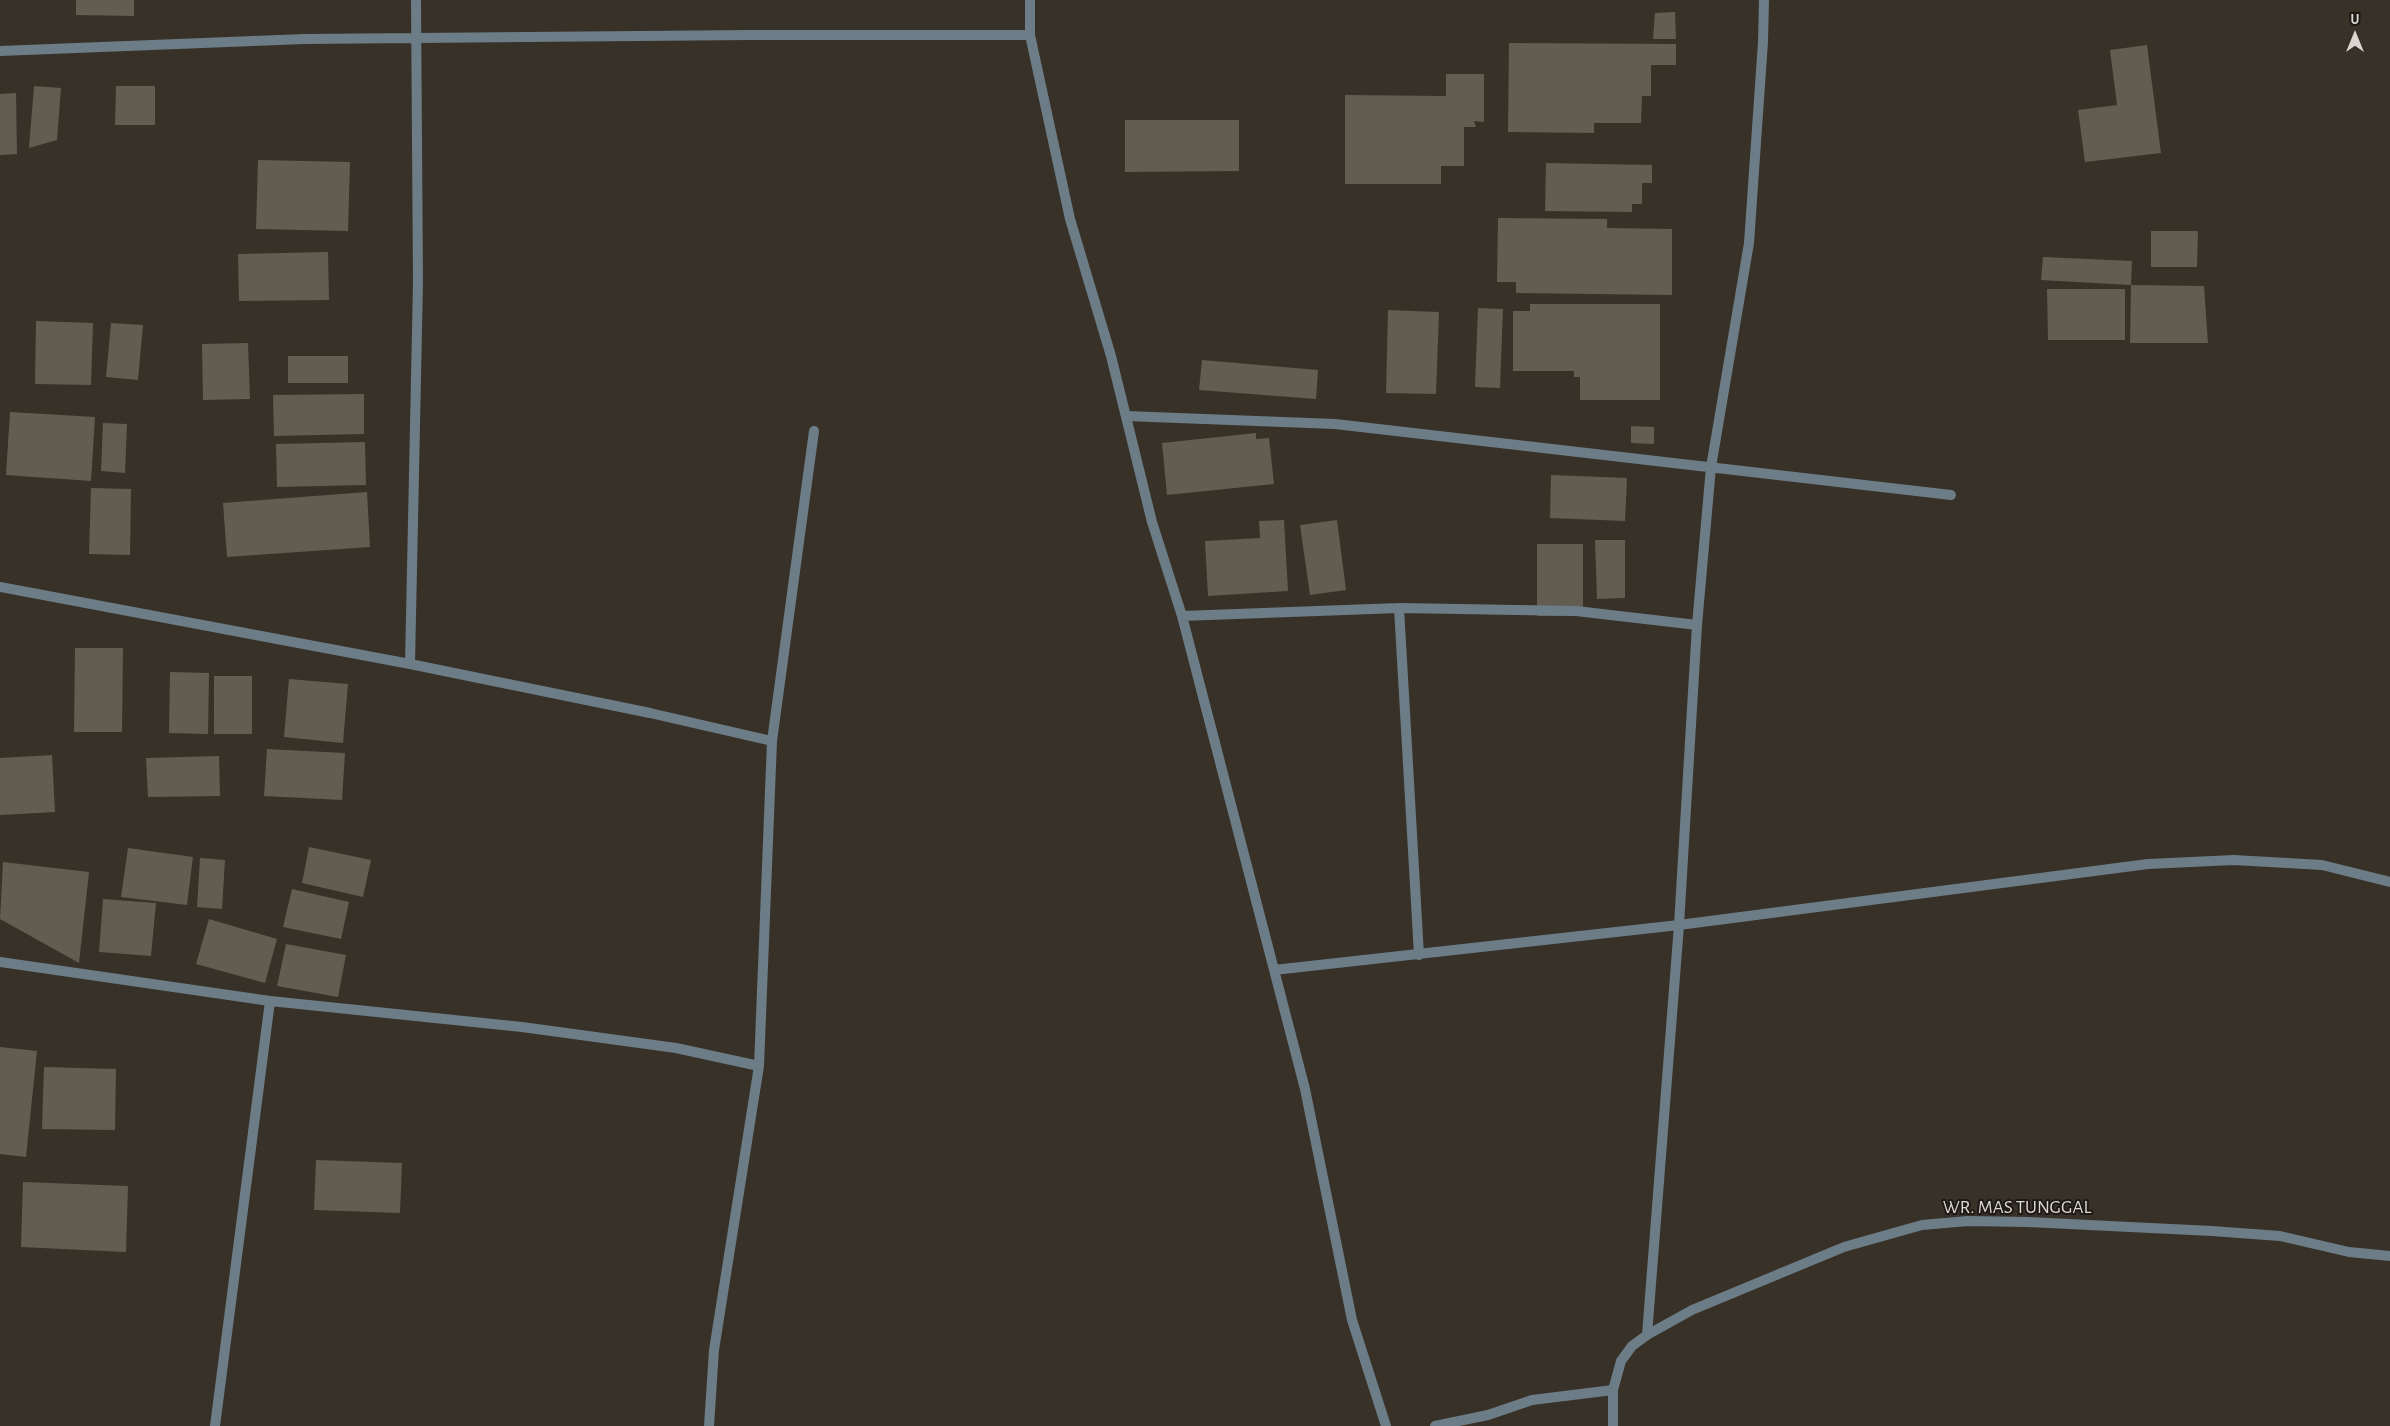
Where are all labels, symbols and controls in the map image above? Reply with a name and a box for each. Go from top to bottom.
north arrow [2330,10,2380,60]
text: U [2351,13,2359,27]
street label: WR. MAS TUNGGAL [1943,1196,2091,1218]

